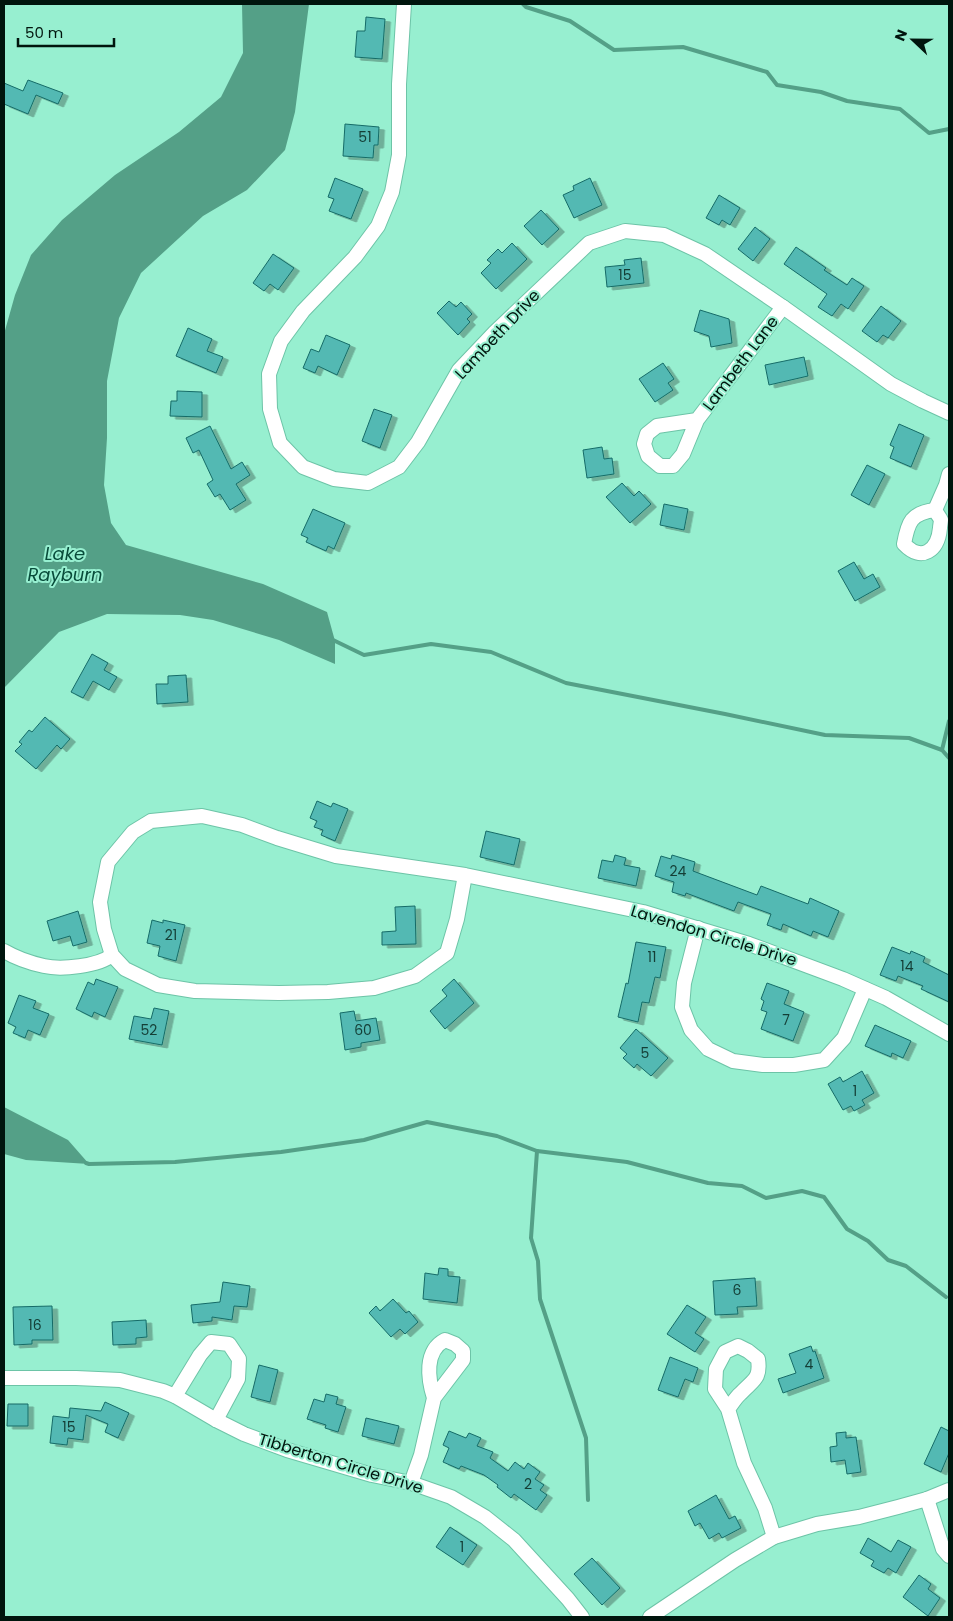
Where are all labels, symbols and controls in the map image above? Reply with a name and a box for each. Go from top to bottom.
scale bar [18,15,114,47]
north arrow [888,15,938,65]
text: 50 m [25,22,63,43]
text: N [890,27,912,44]
house number: 51 [358,127,372,147]
house number: 15 [618,265,632,285]
street label: Lambeth Drive [450,284,545,384]
street label: Lambeth Lane [697,311,784,415]
water label: Lake Rayburn [27,541,103,587]
house number: 24 [670,861,687,881]
street label: Lavendon Circle Drive [628,899,800,972]
house number: 21 [165,925,177,945]
house number: 11 [648,947,656,967]
house number: 14 [900,956,914,976]
house number: 7 [782,1010,790,1030]
house number: 52 [141,1020,157,1040]
house number: 60 [354,1020,372,1040]
house number: 5 [641,1043,649,1063]
house number: 1 [853,1081,857,1101]
house number: 6 [733,1280,742,1300]
house number: 16 [28,1315,42,1335]
house number: 4 [805,1354,814,1374]
house number: 15 [62,1417,76,1437]
street label: Tibberton Circle Drive [256,1427,426,1499]
house number: 2 [524,1474,532,1494]
house number: 1 [460,1537,464,1557]

